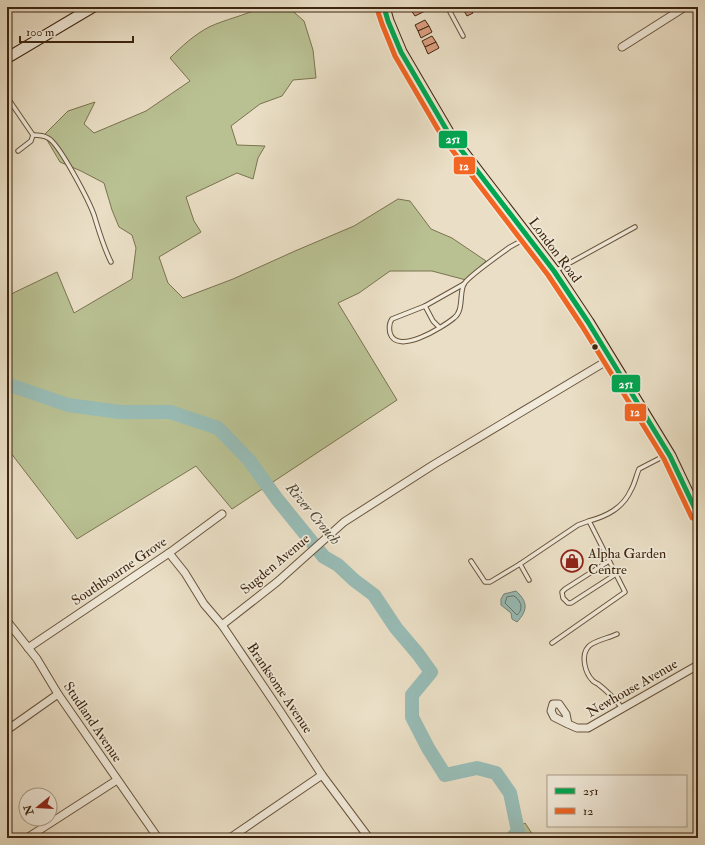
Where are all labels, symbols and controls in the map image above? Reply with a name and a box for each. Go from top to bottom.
scale bar [20,18,133,44]
text: 100 m [26,25,55,40]
line badge: 251 [438,130,468,149]
text: 251 [446,133,460,146]
line badge: 12 [453,156,476,175]
text: 12 [459,160,469,173]
street label: London Road [525,214,585,286]
unlabelled marker [590,342,600,352]
line badge: 251 [611,374,641,393]
text: 251 [619,378,633,391]
line badge: 12 [624,403,647,422]
text: 12 [630,406,640,419]
water label: River Crouch [281,478,345,549]
street label: Sugden Avenue [237,530,313,598]
street label: Southbourne Grove [68,533,170,609]
place label: Alpha Garden Centre [587,545,666,578]
shop icon: Alpha Garden Centre [559,548,585,574]
street label: Branksome Avenue [243,639,317,737]
street label: Newhouse Avenue [584,655,681,721]
street label: Studland Avenue [60,679,126,766]
legend [547,775,687,827]
text: 251 [583,784,599,799]
north arrow [18,787,58,827]
text: N [21,802,37,818]
text: 12 [583,804,593,819]

